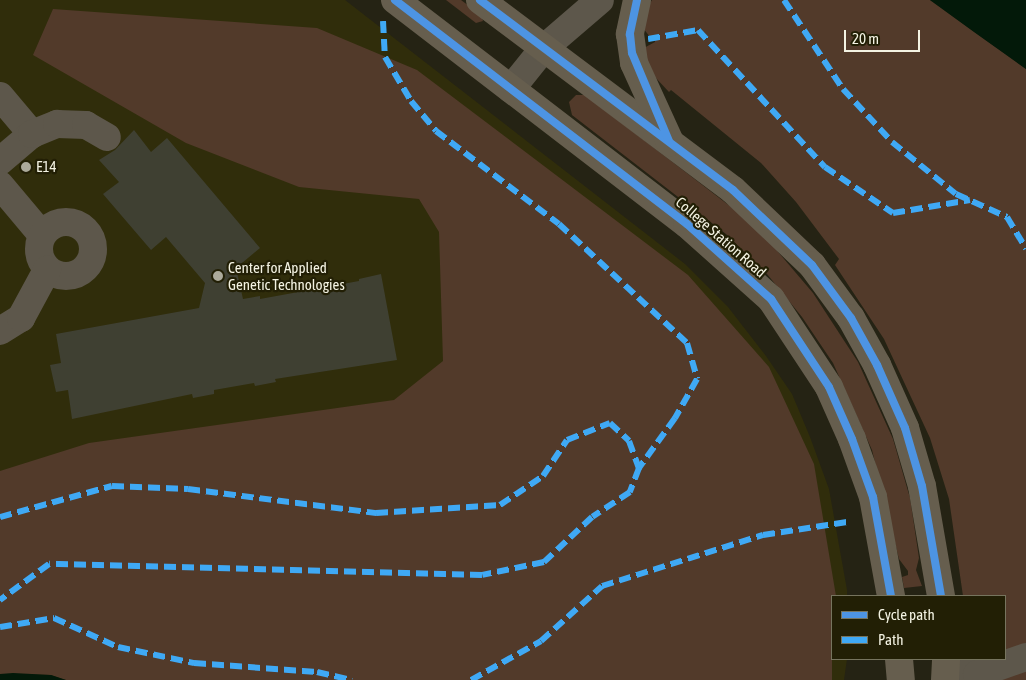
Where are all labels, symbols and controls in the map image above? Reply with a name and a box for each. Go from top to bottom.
scale bar [846,20,922,52]
text: 20 m [852,30,879,47]
place label: E14 [36,158,56,176]
marker: E14 [20,161,32,173]
street label: College Station Road [672,193,770,281]
place label: Center for Applied Genetic Technologies [228,258,345,293]
marker: Center for Applied Genetic Technologies [212,270,224,282]
legend [831,595,1006,660]
text: Cycle path [878,606,935,623]
text: Path [878,631,904,648]

